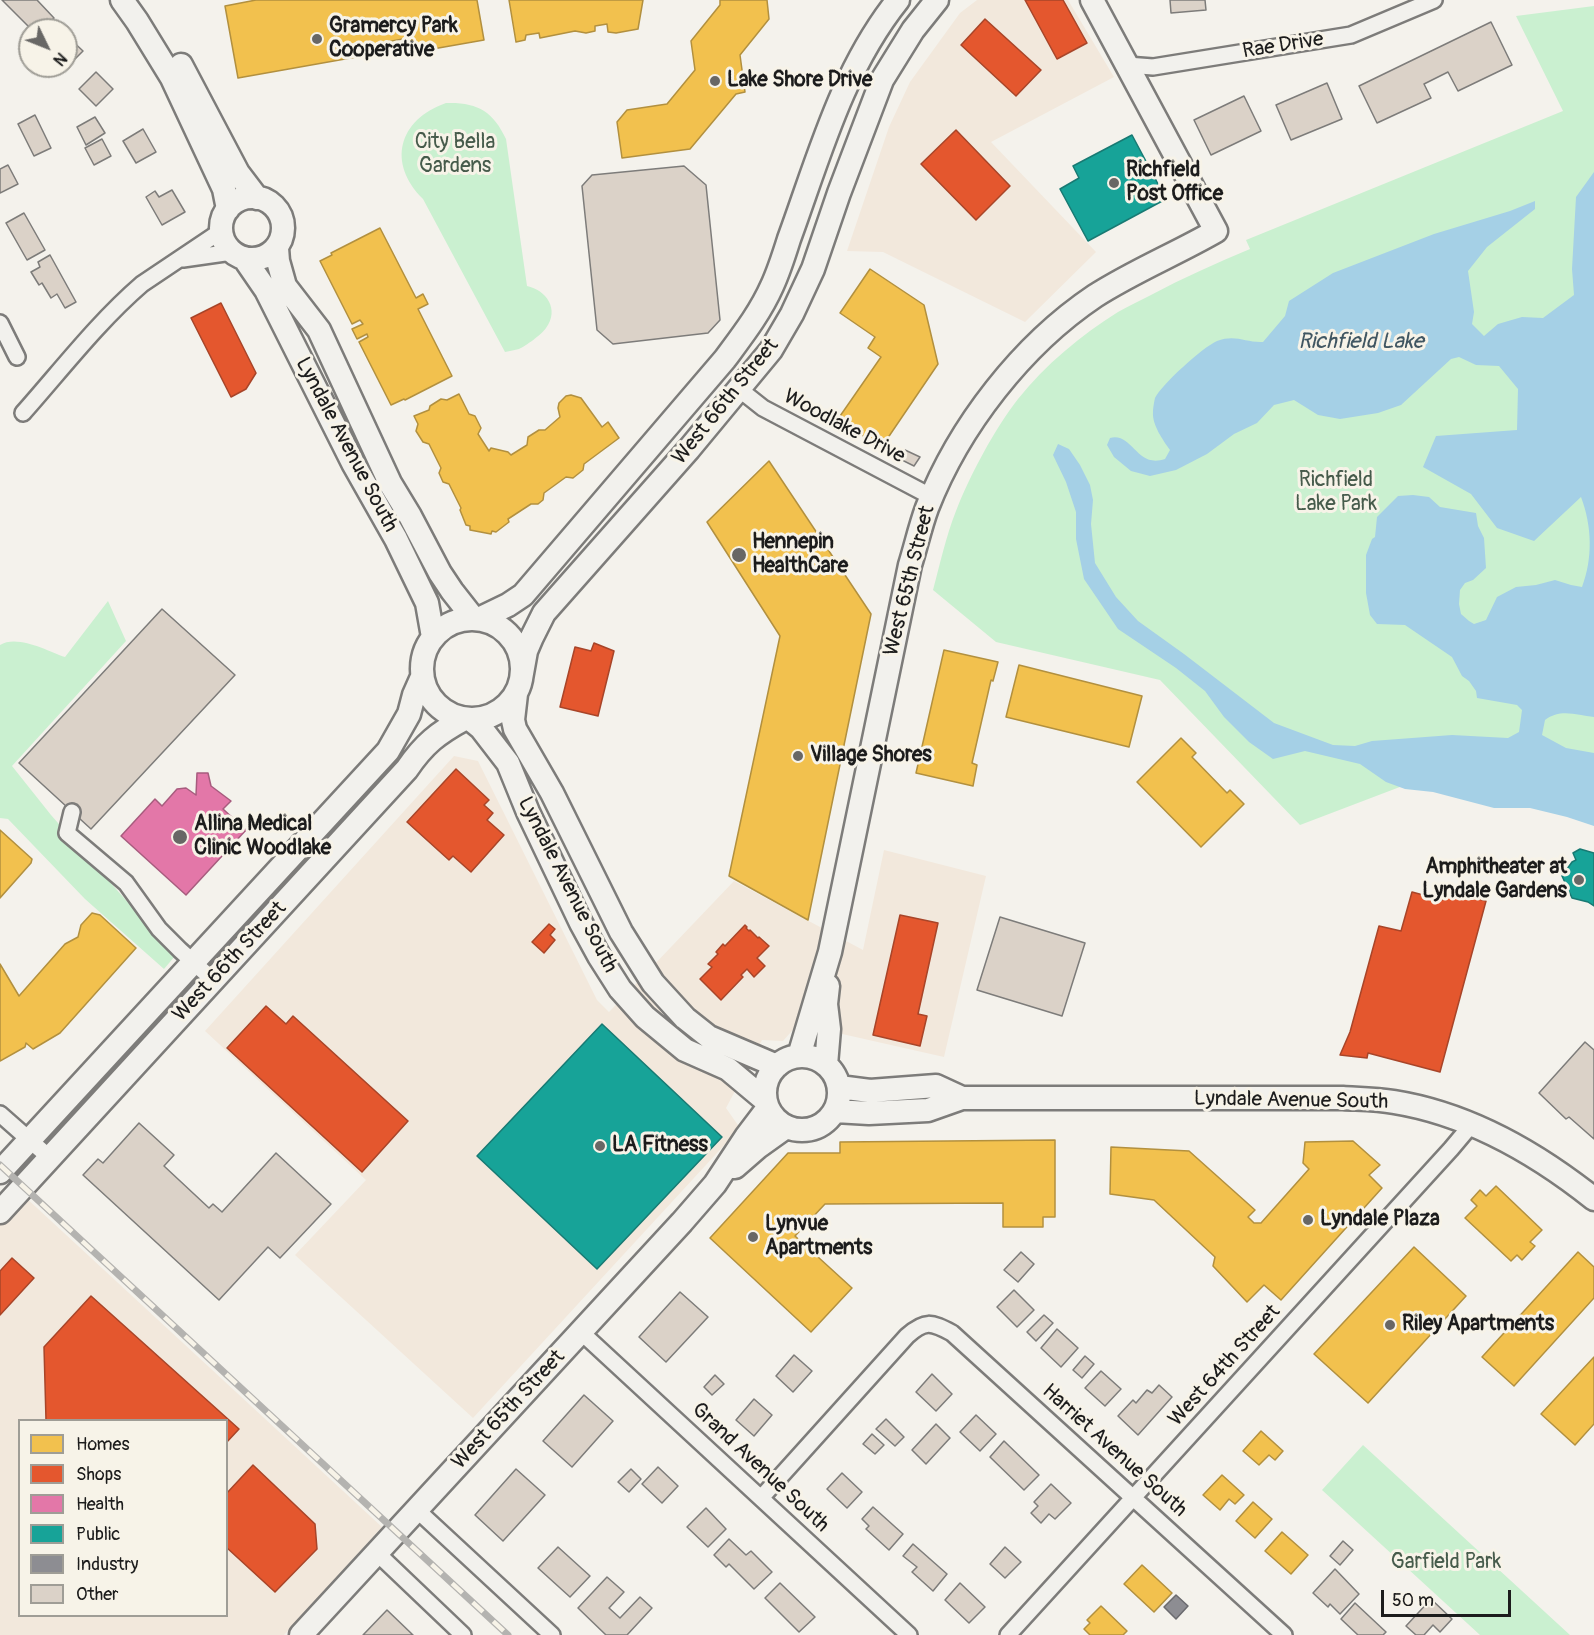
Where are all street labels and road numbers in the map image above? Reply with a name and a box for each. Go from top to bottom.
street label: Rae Drive [1241,27,1325,65]
street label: West 66th Street [667,334,785,470]
street label: Lyndale Avenue South [289,353,403,537]
street label: Woodlake Drive [779,384,909,470]
street label: West 65th Street [879,503,941,659]
street label: Lyndale Avenue South [512,793,622,977]
street label: West 66th Street [168,897,292,1027]
street label: Lyndale Avenue South [1194,1087,1388,1115]
street label: West 64th Street [1164,1300,1286,1432]
street label: West 65th Street [447,1345,571,1475]
street label: Harriet Avenue South [1036,1379,1192,1523]
street label: Grand Avenue South [686,1398,834,1538]

